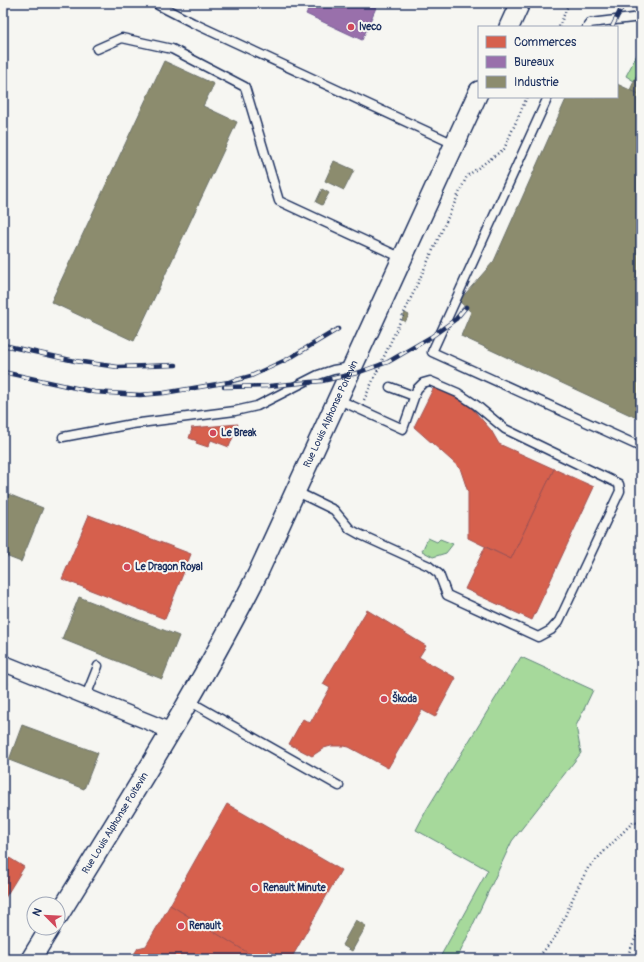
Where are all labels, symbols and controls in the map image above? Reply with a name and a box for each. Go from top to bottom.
place label: Iveco [359,21,382,33]
marker: Iveco [346,22,356,32]
legend [478,26,618,98]
text: Commerces [514,35,577,50]
text: Bureaux [514,55,554,70]
text: Industrie [514,75,559,90]
street label: Rue Louis Alphonse Poitevin [301,358,361,470]
place label: Le Break [221,427,257,439]
marker: Le Break [208,428,218,438]
place label: Le Dragon Royal [135,561,203,573]
marker: Le Dragon Royal [122,562,132,572]
place label: Škoda [392,691,417,705]
marker: Škoda [379,694,389,704]
street label: Rue Louis Alphonse Poitevin [80,770,151,876]
place label: Renault Minute [263,882,327,894]
marker: Renault Minute [250,883,260,893]
north arrow [26,896,66,936]
text: N [30,906,45,918]
place label: Renault [189,920,222,932]
marker: Renault [176,921,186,931]

